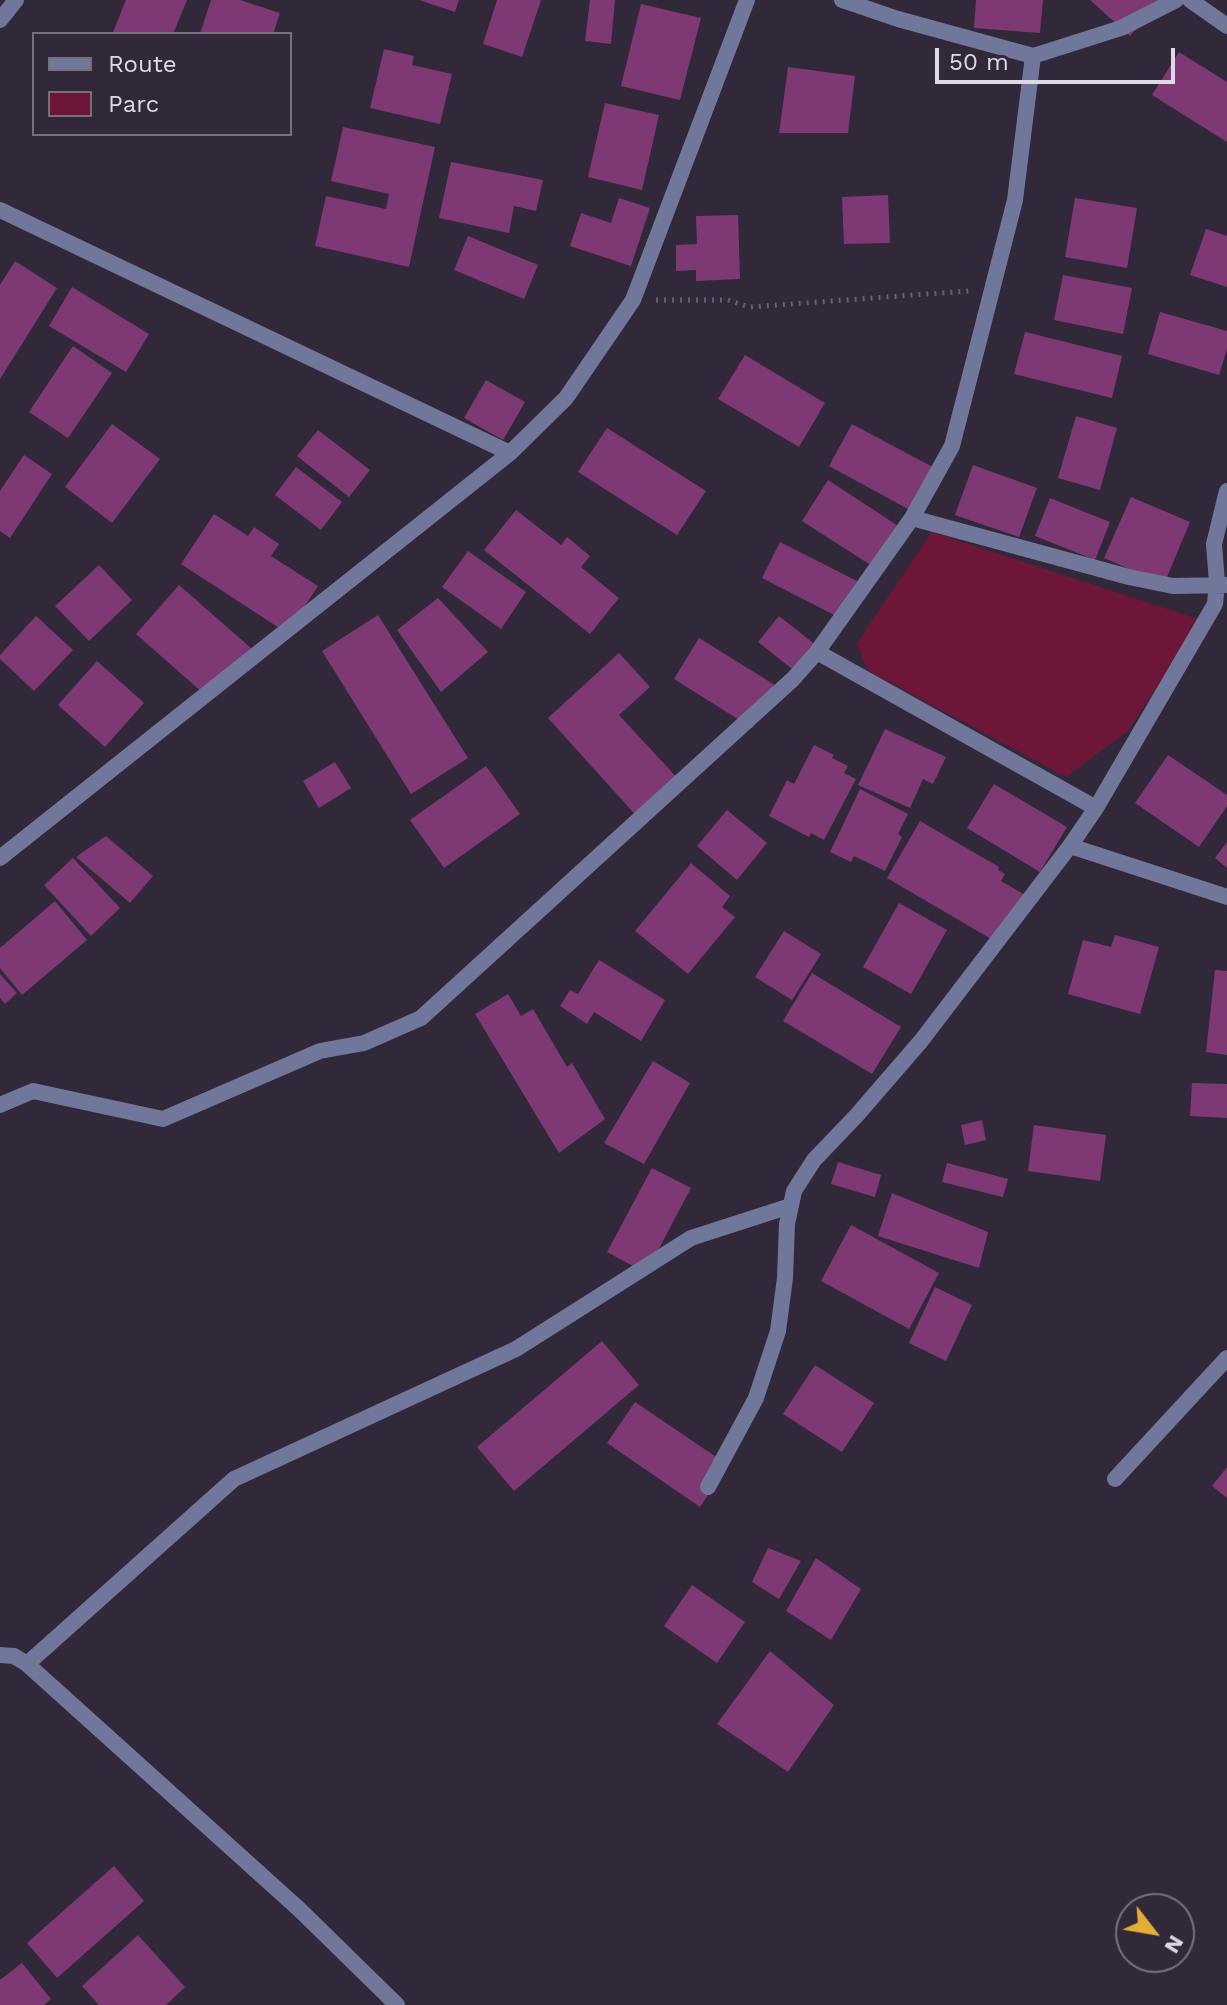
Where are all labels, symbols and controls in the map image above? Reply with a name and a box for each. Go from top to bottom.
legend [32,32,292,136]
scale bar [939,32,1179,82]
text: 50 m [949,48,1009,76]
text: Route [108,50,177,78]
text: Parc [108,90,159,118]
north arrow [1115,1893,1195,1973]
text: N [1159,1931,1189,1958]

